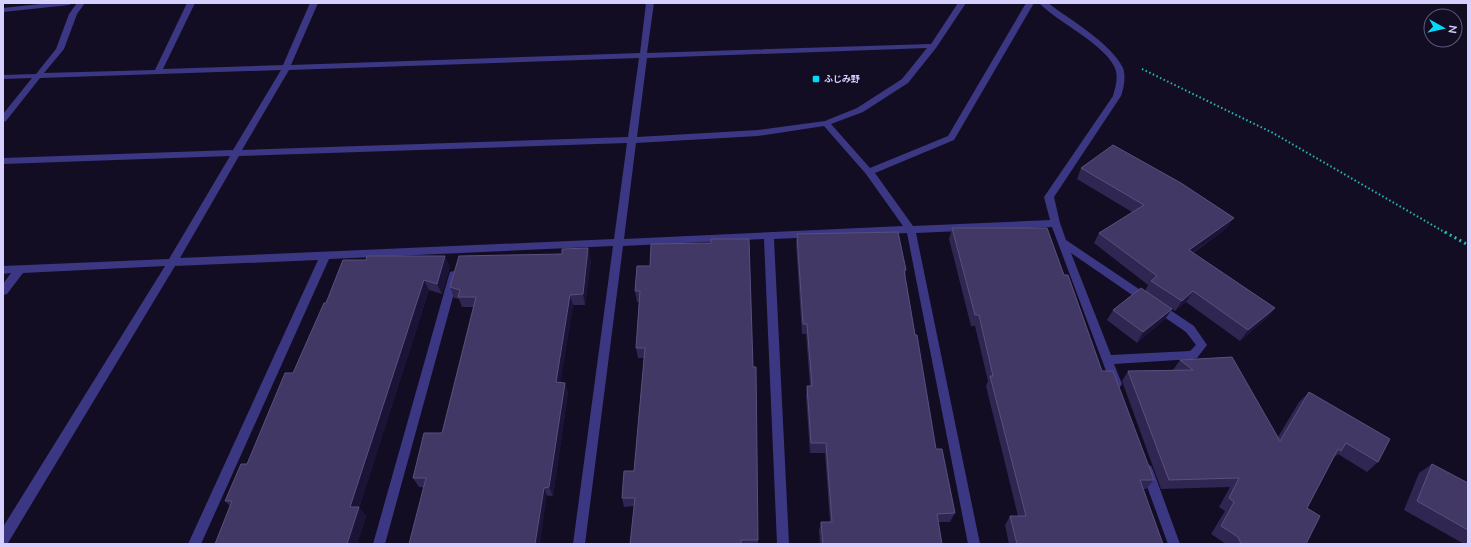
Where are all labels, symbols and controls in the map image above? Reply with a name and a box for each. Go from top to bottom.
north arrow [1423,8,1463,48]
text: N [1444,24,1460,34]
place label: ふじみ野 [824,73,860,85]
marker: ふじみ野 [811,74,821,84]

